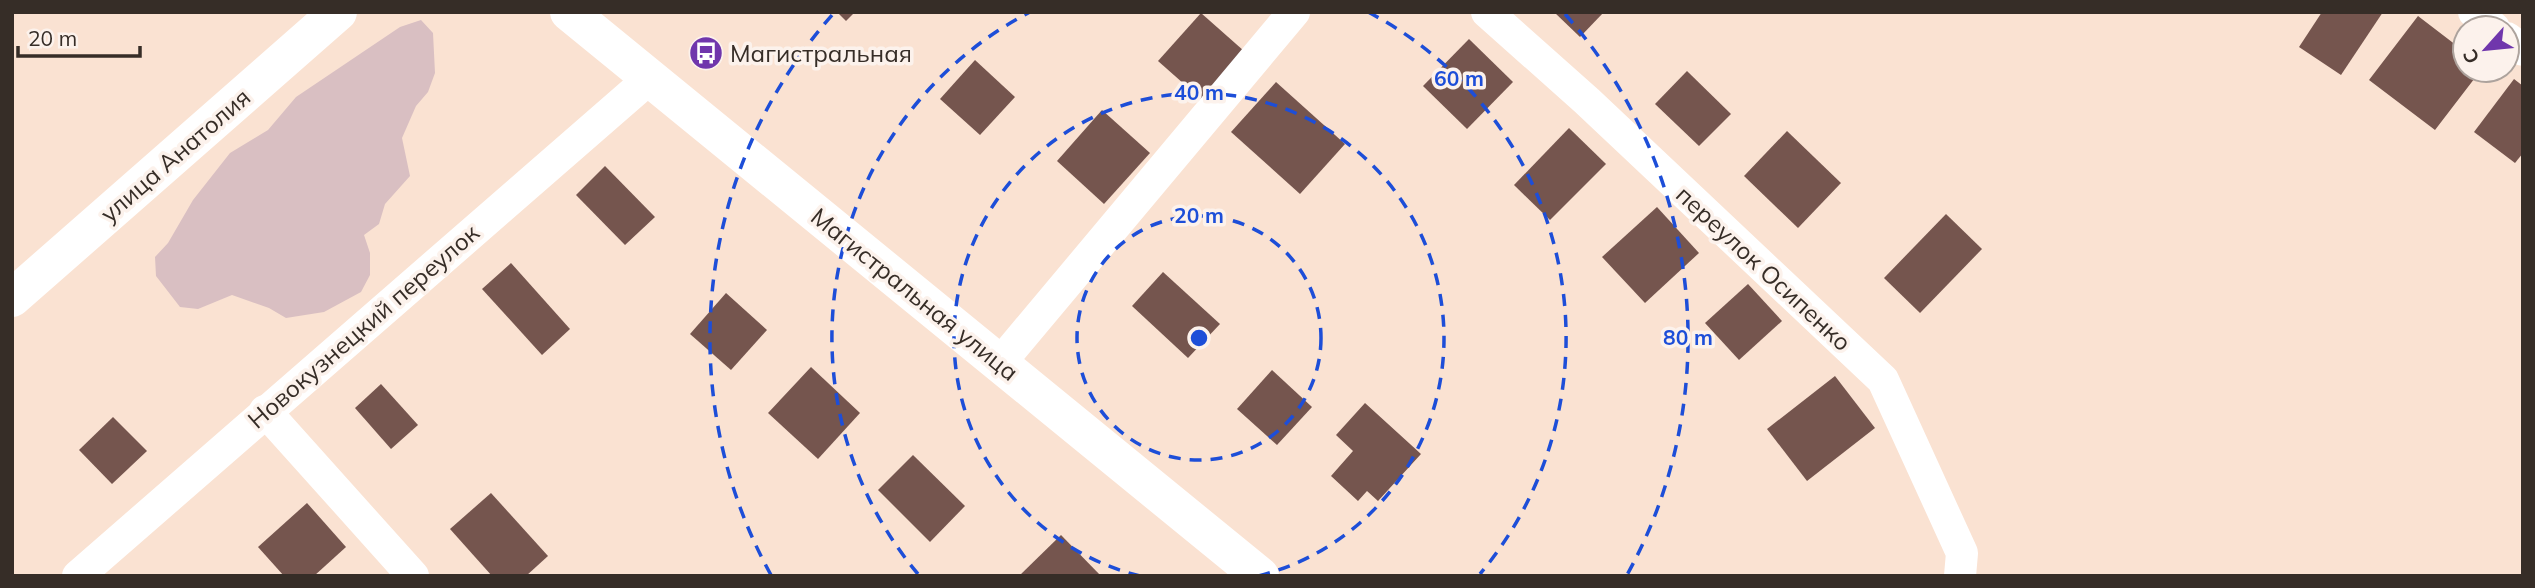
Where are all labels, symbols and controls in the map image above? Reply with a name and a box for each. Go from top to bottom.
scale bar [18,14,140,58]
north arrow [2451,14,2521,84]
text: 20 m [28,25,77,51]
bus stop icon: Магистральная [687,34,725,72]
place label: Магистральная [730,38,912,68]
text: С [2457,45,2484,68]
text: 60 m [1434,65,1484,91]
text: 40 m [1174,79,1224,105]
street label: улица Анатолия [94,82,256,228]
street label: переулок Осипенко [1670,179,1858,357]
street label: Магистральная улица [805,201,1025,387]
text: 20 m [1174,202,1224,228]
street label: Новокузнецкий переулок [241,217,485,435]
text: 80 m [1663,324,1713,350]
centre of rings [1187,326,1211,350]

